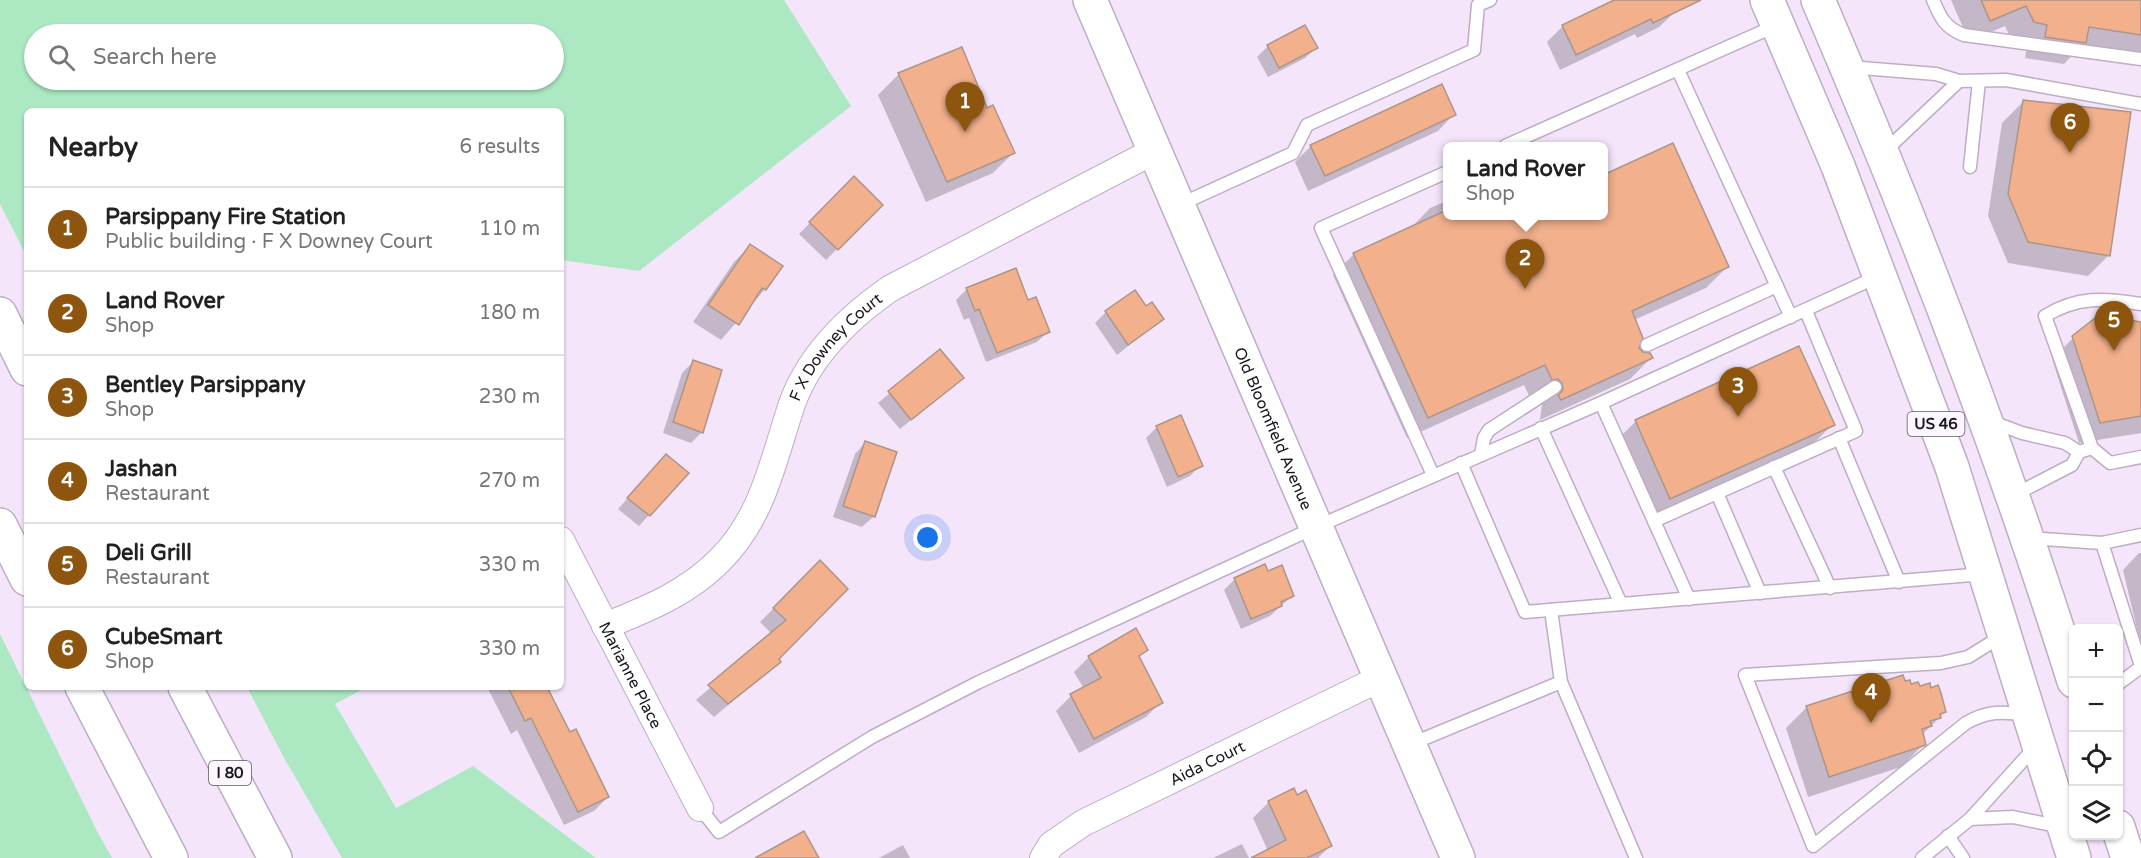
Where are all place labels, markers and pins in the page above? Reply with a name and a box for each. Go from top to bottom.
pin: 1 [946,82,984,132]
pin: 6 [2050,104,2090,153]
pin: 2 [1506,240,1544,289]
pin: 5 [2094,302,2134,351]
pin: 3 [1718,368,1758,417]
pin: 4 [1852,674,1890,723]

